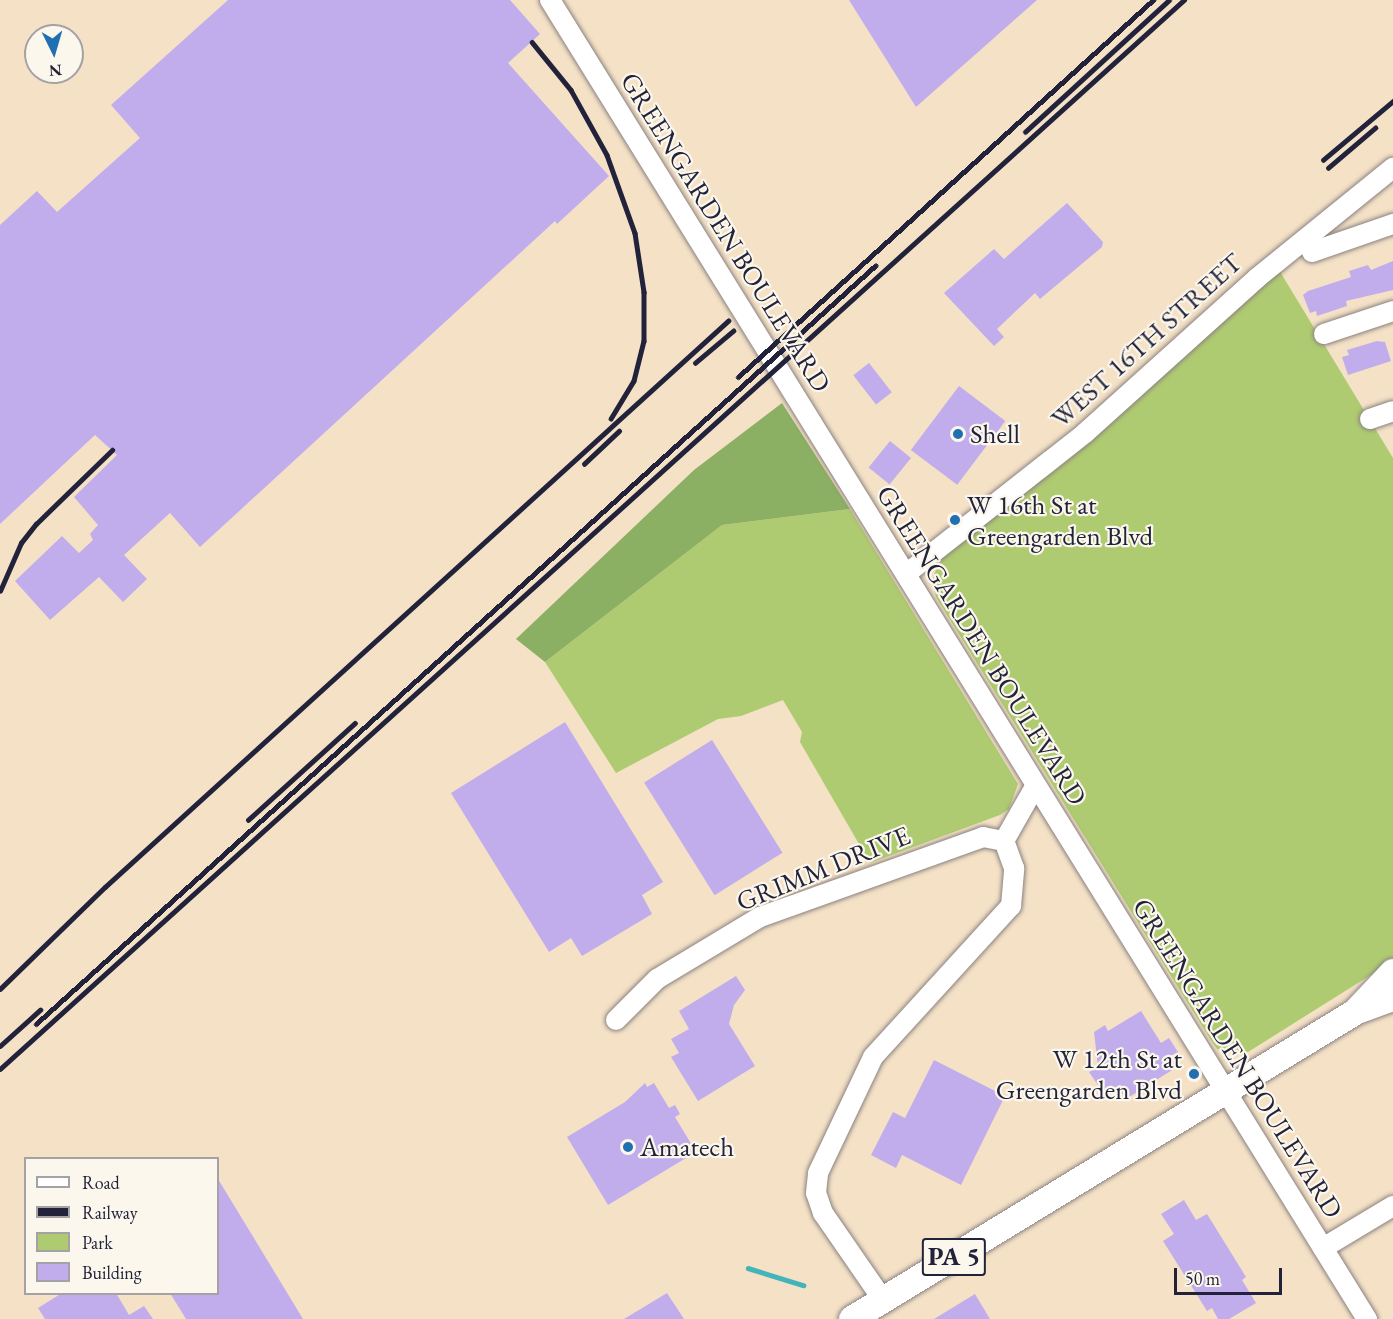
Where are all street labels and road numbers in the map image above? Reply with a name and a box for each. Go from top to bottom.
street label: GREENGARDEN BOULEVARD [614,66,838,398]
street label: WEST 16TH STREET [1044,246,1248,434]
street label: GREENGARDEN BOULEVARD [870,479,1094,811]
street label: GRIMM DRIVE [731,818,915,918]
street label: GREENGARDEN BOULEVARD [1126,892,1350,1224]
road number: PA 5 [921,1234,987,1280]

